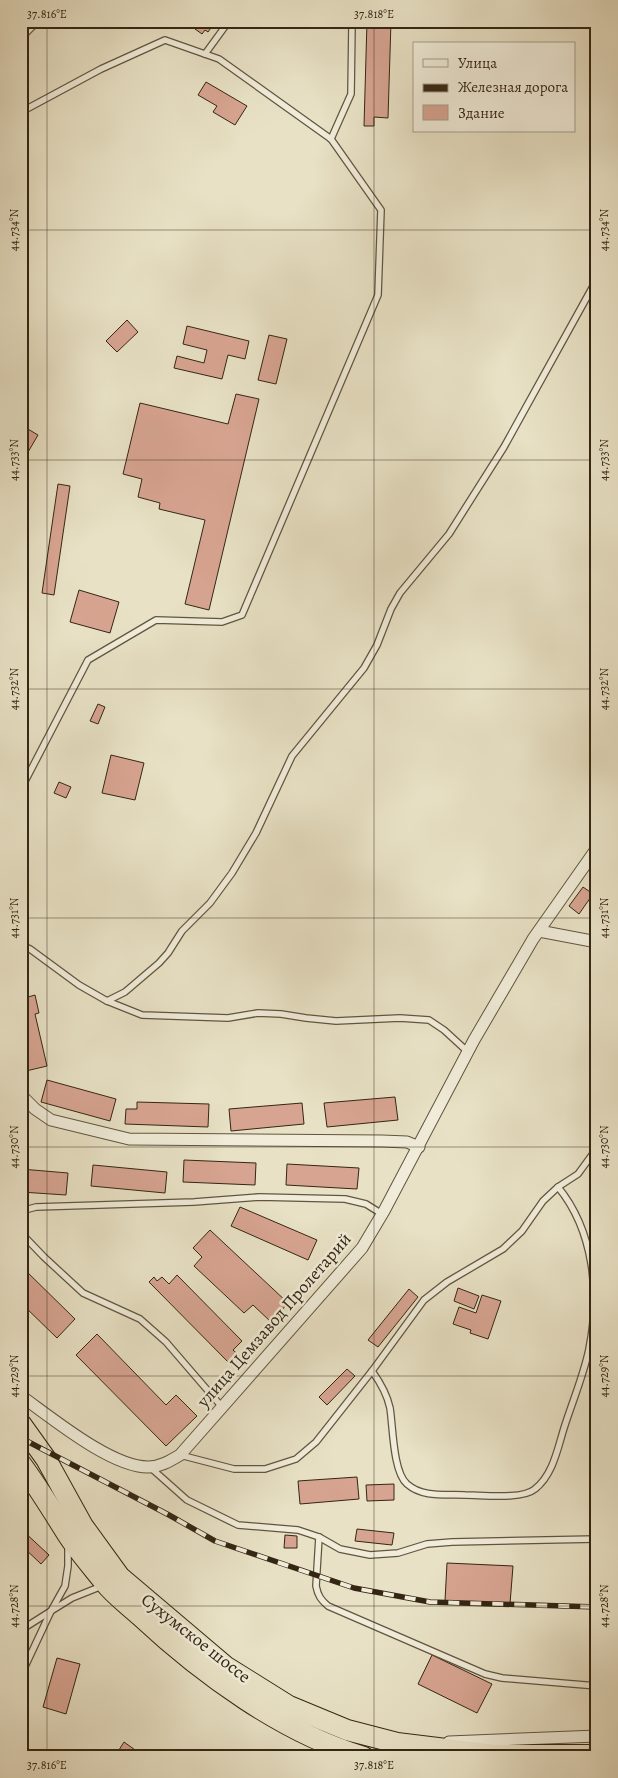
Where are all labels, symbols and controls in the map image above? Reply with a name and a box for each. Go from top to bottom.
text: 37.816°E [27,6,67,22]
text: 37.818°E [354,6,394,22]
legend [413,42,576,132]
text: Улица [458,53,497,73]
text: Железная дорога [458,77,568,97]
text: Здание [458,103,505,123]
text: 44.734°N [6,209,22,251]
text: 44.734°N [596,209,612,251]
text: 44.733°N [6,439,22,481]
text: 44.733°N [596,439,612,481]
text: 44.732°N [6,667,22,710]
text: 44.732°N [596,667,612,710]
text: 44.731°N [6,897,22,938]
text: 44.731°N [596,897,612,938]
text: 44.730°N [6,1125,22,1169]
text: 44.730°N [596,1125,612,1169]
street label: улица Цемзавод Пролетарий [191,1228,357,1413]
text: 44.729°N [6,1354,22,1397]
text: 44.729°N [596,1354,612,1397]
text: 44.728°N [6,1584,22,1628]
text: 44.728°N [596,1584,612,1628]
street label: Сухумское шоссе [136,1588,256,1688]
text: 37.816°E [27,1757,67,1773]
text: 37.818°E [354,1757,394,1773]

